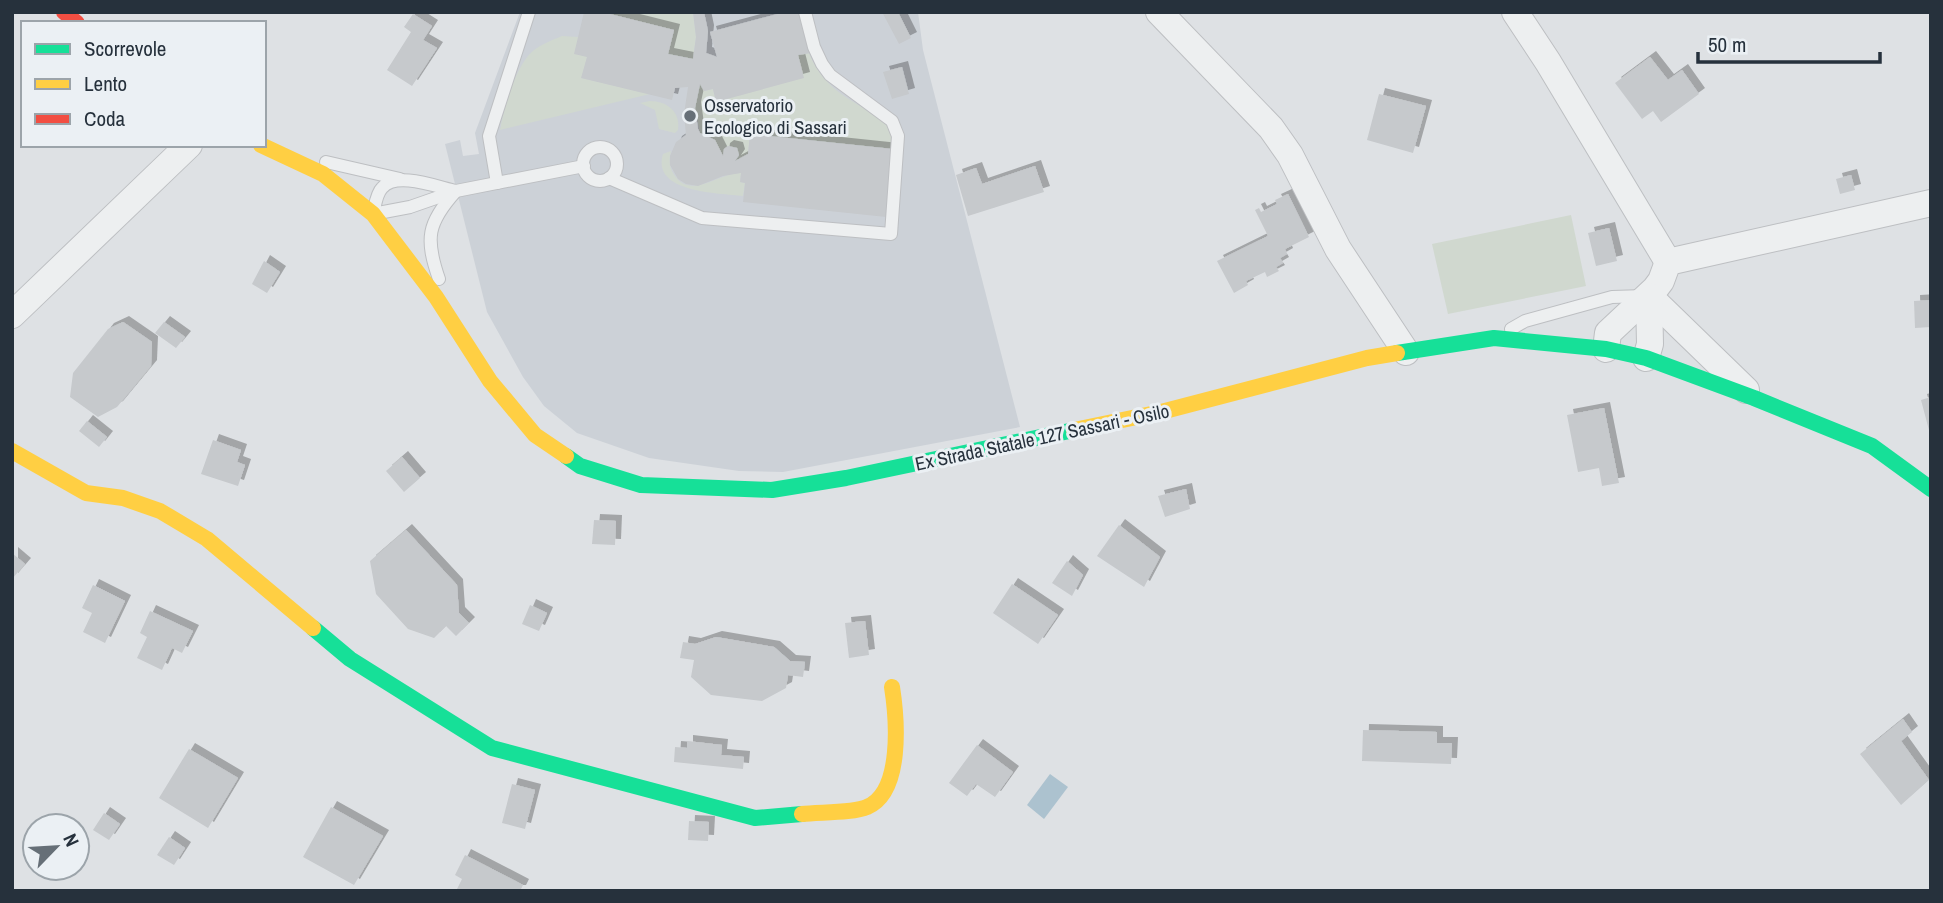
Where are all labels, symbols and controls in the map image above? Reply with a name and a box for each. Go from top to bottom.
legend [21,21,266,147]
scale bar [1698,21,1880,65]
text: 50 m [1708,30,1746,59]
text: Scorrevole [84,34,166,63]
text: Lento [84,69,127,98]
place label: Osservatorio Ecologico di Sassari [704,92,847,140]
text: Coda [84,104,126,133]
marker: Osservatorio Ecologico di Sassari [682,108,698,124]
street label: Ex Strada Statale 127 Sassari - Osilo [913,397,1171,477]
north arrow [21,812,91,882]
text: N [57,829,86,850]

